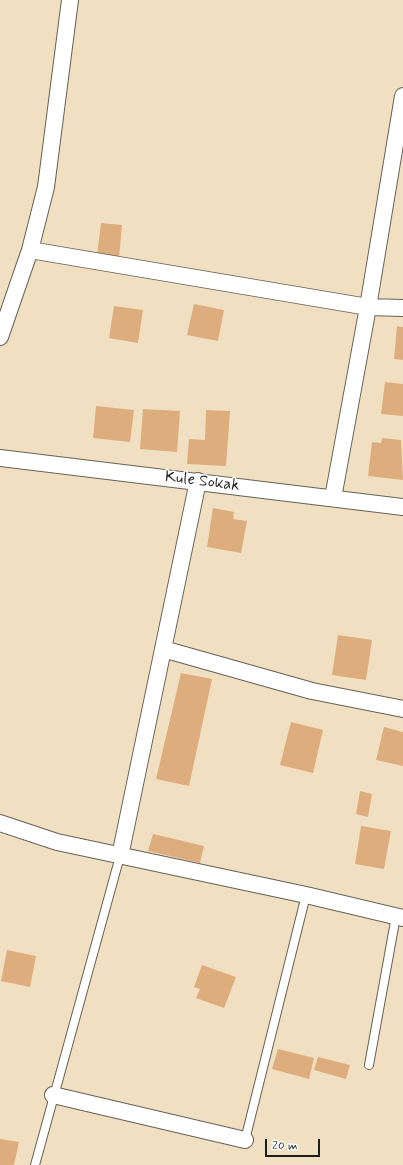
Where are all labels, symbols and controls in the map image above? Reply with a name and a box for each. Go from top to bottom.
street label: Kule Sokak [164,468,240,496]
scale bar [267,1131,322,1157]
text: 20 m [272,1138,298,1154]

